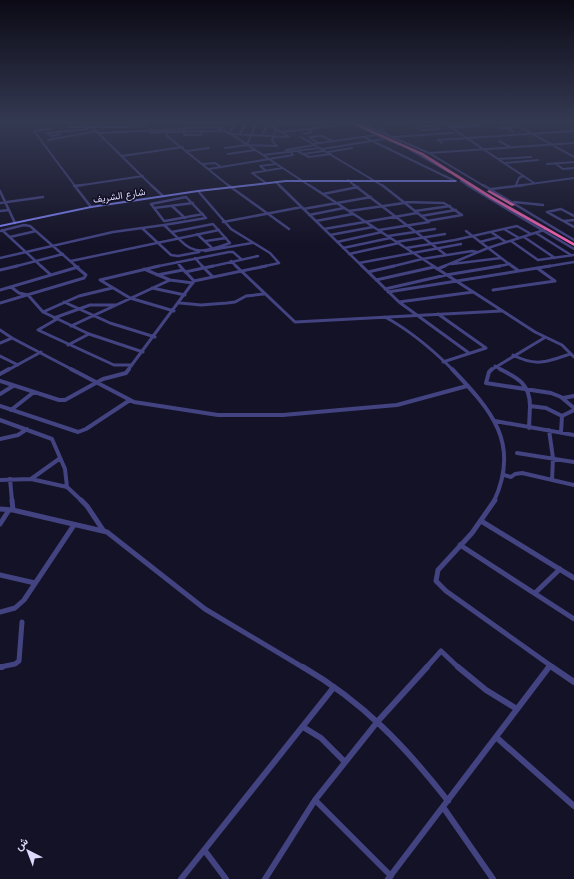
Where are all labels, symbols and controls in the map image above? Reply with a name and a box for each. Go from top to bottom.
street label: شارع الشريف [92,185,146,206]
north arrow [8,831,48,871]
text: ش [12,834,31,853]

